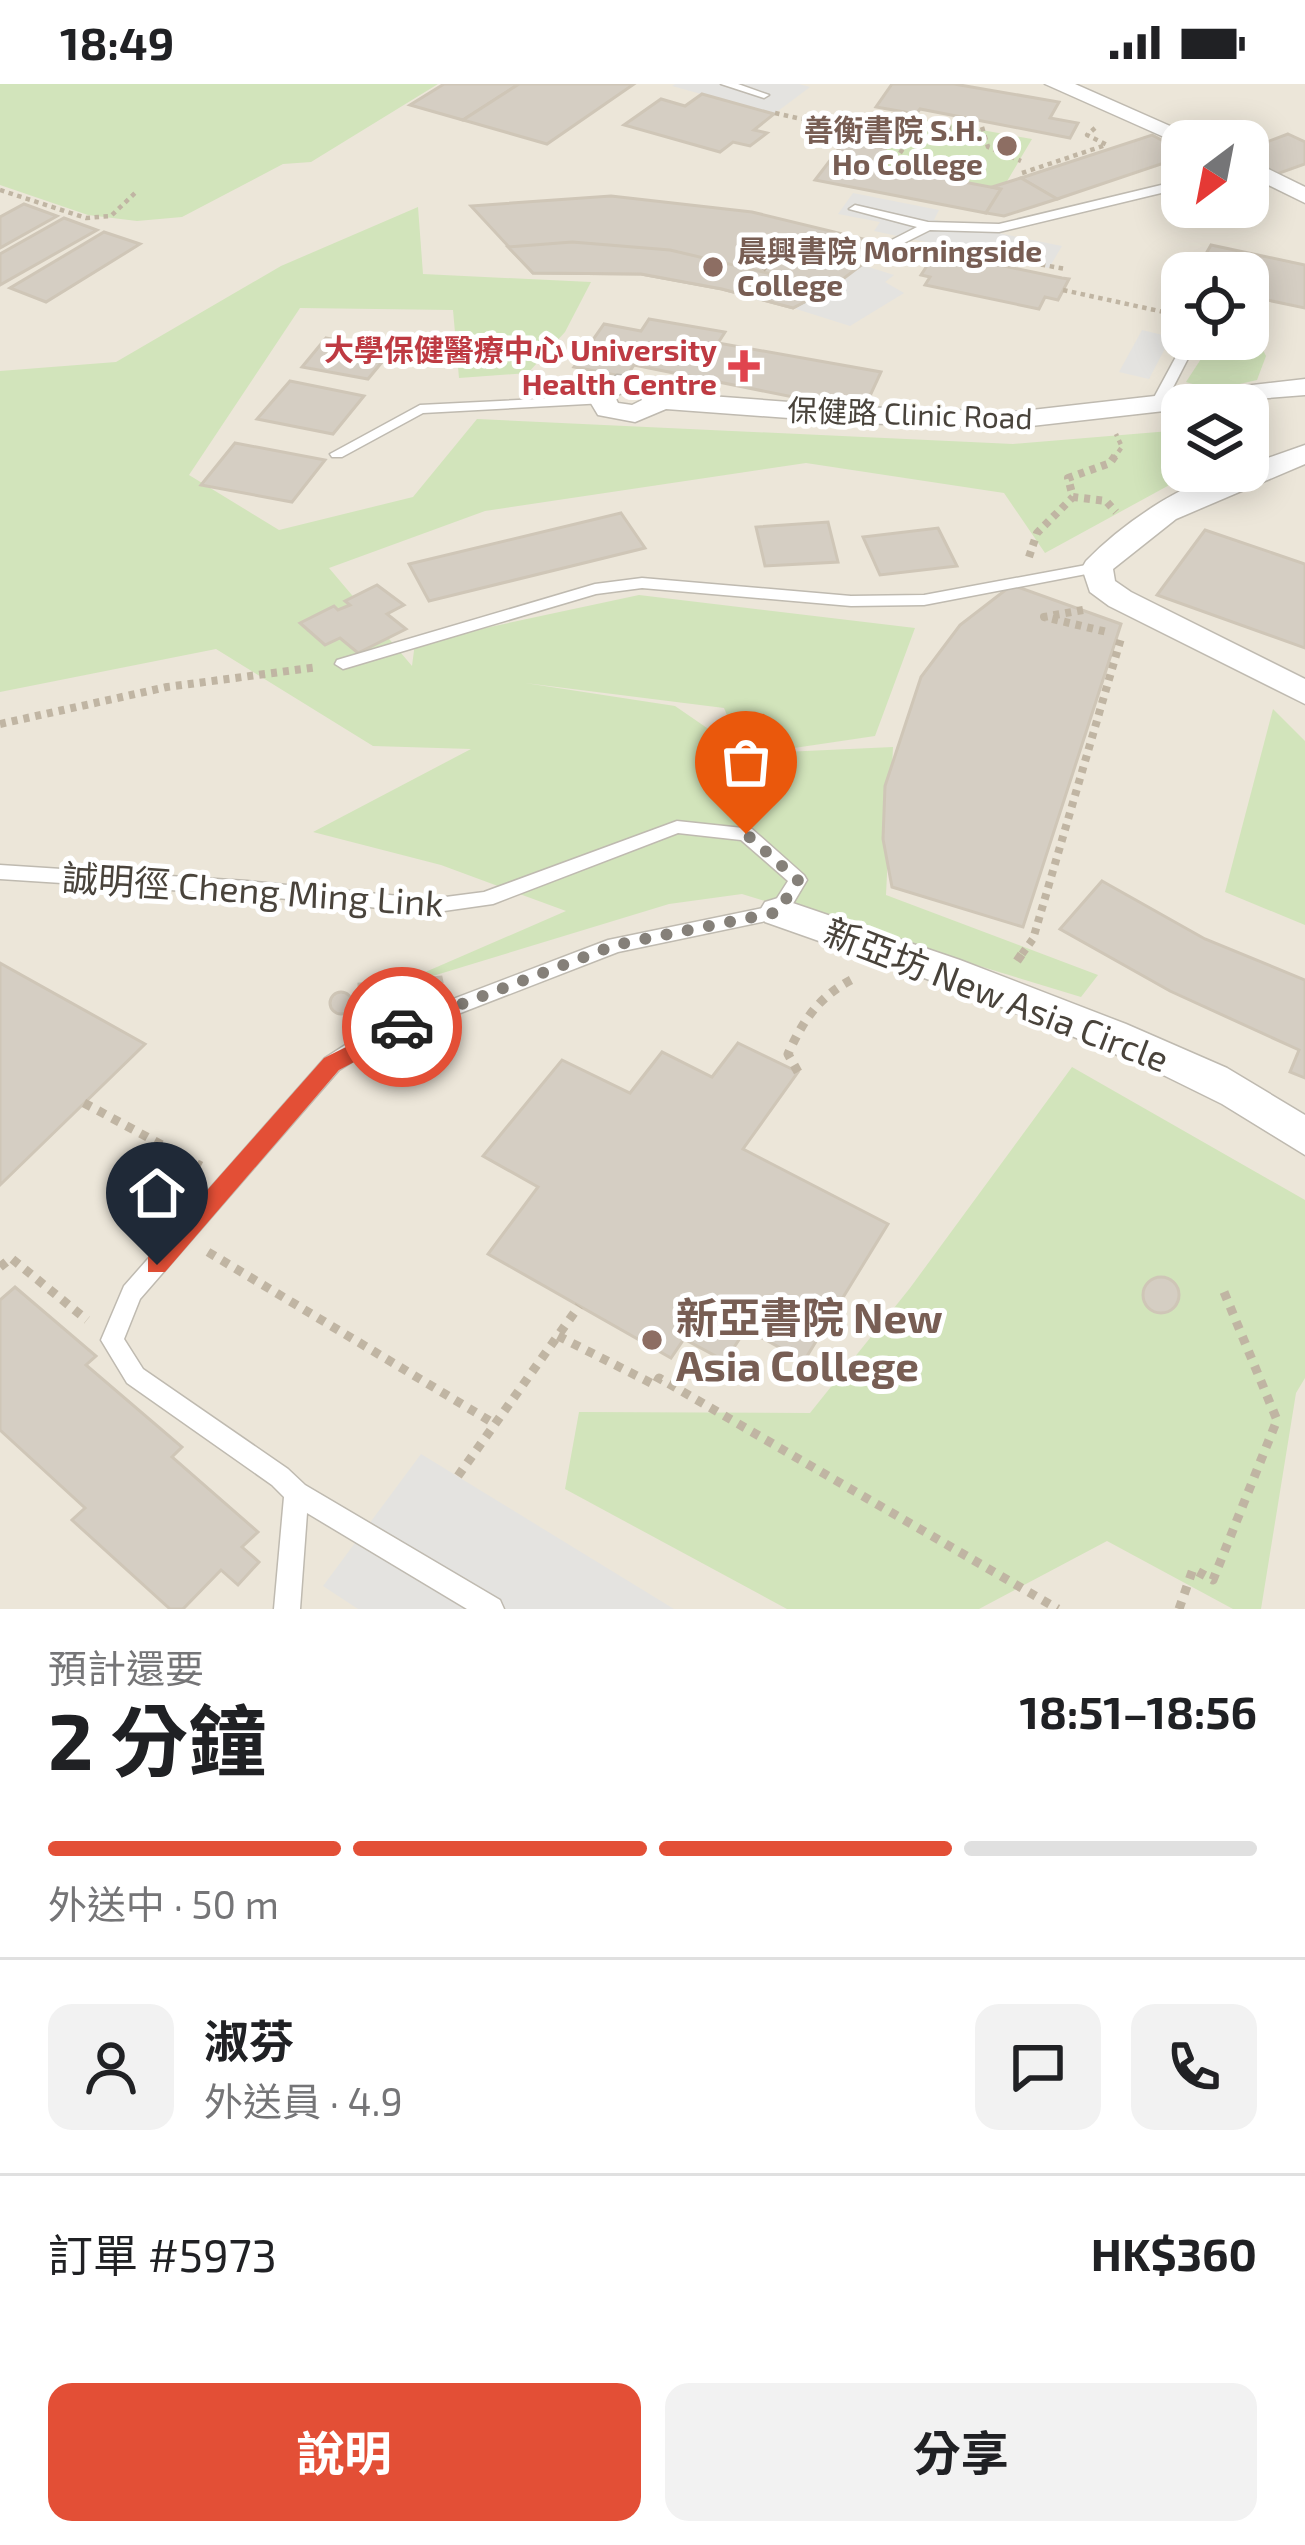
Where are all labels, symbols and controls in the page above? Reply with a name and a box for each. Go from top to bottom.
text: 18:49 [60,15,174,69]
place label: 善衡書院 S.H. Ho College [804,111,983,181]
north arrow [1161,120,1269,228]
map controls [1161,120,1269,492]
marker: 善衡書院 S.H. Ho College [994,133,1020,159]
place label: 晨興書院 Morningside College [737,232,1042,302]
button: locate [1161,252,1269,360]
marker: 晨興書院 Morningside College [700,254,726,280]
place label: 大學保健醫療中心 University Health Centre [324,331,717,401]
marker: 大學保健醫療中心 University Health Centre [728,350,760,382]
button: layers [1161,384,1269,492]
street label: 保健路 Clinic Road [787,391,1033,435]
pin [695,711,797,834]
icon: bag [713,729,779,795]
street label: 誠明徑 Cheng Ming Link [61,854,445,924]
street label: 新亞坊 New Asia Circle [819,908,1175,1080]
courier [342,967,462,1087]
icon: car [369,994,435,1060]
pin [106,1142,208,1265]
icon: home [124,1160,190,1226]
place label: 新亞書院 New Asia College [676,1291,943,1389]
marker: 新亞書院 New Asia College [639,1327,665,1353]
text: 預計還要 [48,1644,204,1691]
text: 18:51–18:56 [1019,1684,1257,1738]
text: 2 分鐘 [48,1692,266,1786]
text: 外送中 · 50 m [48,1880,279,1927]
button: person [48,2004,174,2130]
button: chat [975,2004,1101,2130]
button: phone [1131,2004,1257,2130]
text: 淑芬 [204,2013,294,2067]
text: 外送員 · 4.9 [204,2077,403,2124]
text: HK$360 [1091,2226,1257,2280]
text: 訂單 #5973 [48,2227,277,2281]
button: 說明 [48,2383,641,2521]
button: 分享 [665,2383,1257,2521]

